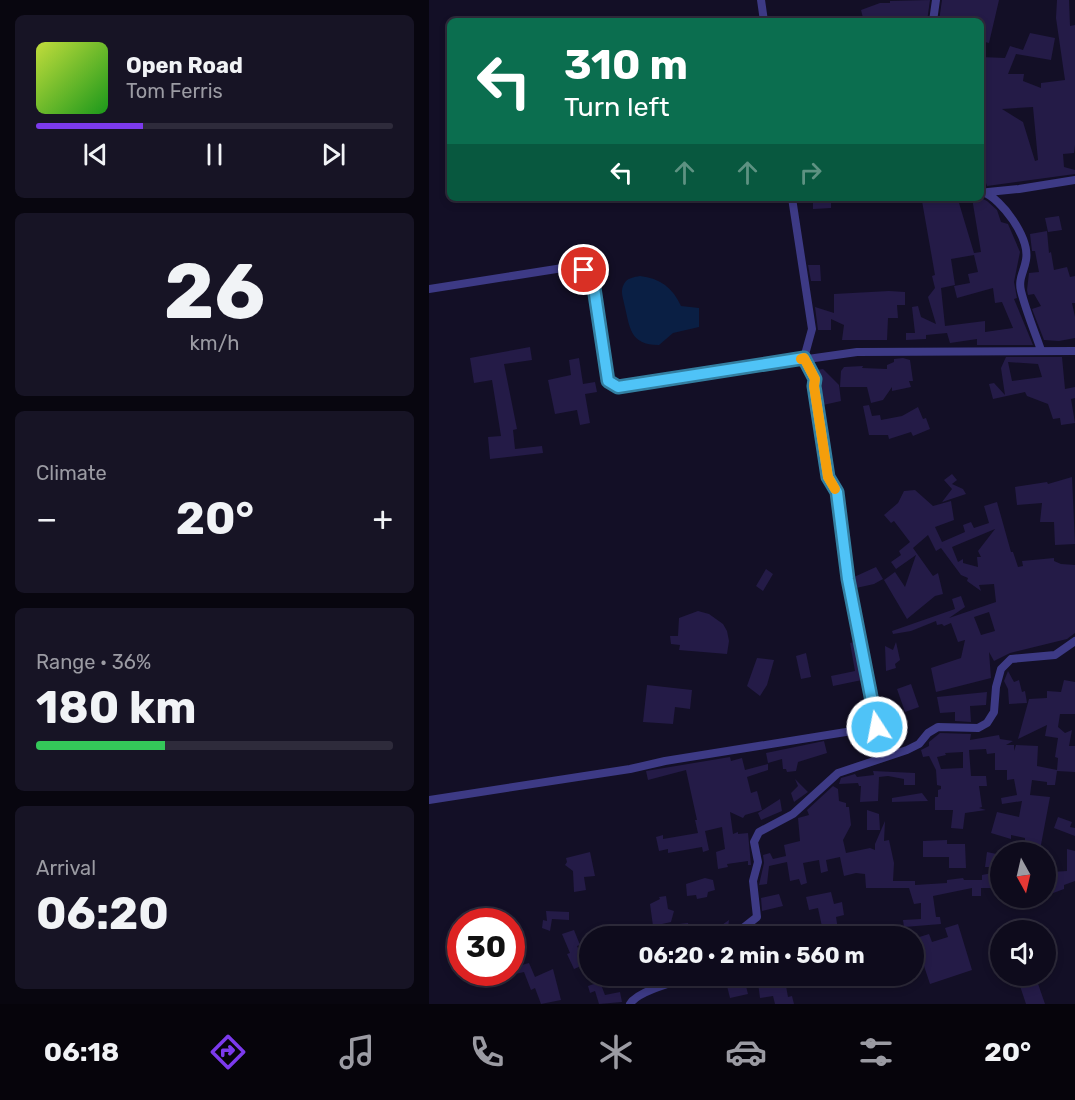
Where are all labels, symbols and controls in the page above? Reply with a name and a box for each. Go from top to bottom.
text: 310 m [564,40,688,90]
icon: left [465,42,543,120]
text: Open Road [126,52,243,79]
text: Tom Ferris [126,79,223,103]
text: Turn left [564,91,669,123]
icon: previous [79,138,112,171]
icon: pause [198,138,231,171]
icon: next [317,138,350,171]
icon: left [605,156,638,189]
icon: ahead [668,156,701,189]
icon: ahead [731,156,764,189]
icon: right [794,156,827,189]
pin [558,244,609,295]
text: 26 [164,245,265,338]
icon: arrive [567,253,600,286]
text: km/h [190,331,239,355]
text: Climate [36,461,107,485]
text: 20° [176,492,254,545]
text: − [36,499,57,538]
text: + [372,499,393,538]
text: Range · 36% [36,650,151,674]
text: 180 km [36,681,197,734]
position arrow [845,695,909,759]
north arrow [990,842,1056,908]
map controls [990,842,1056,986]
text: Arrival [36,856,96,880]
text: 06:20 [36,887,169,940]
speed limit sign: 30 [447,908,525,986]
button: sound [990,920,1056,986]
text: 06:20 · 2 min · 560 m [638,942,865,969]
icon: directions [207,1031,249,1073]
icon: music [336,1031,378,1073]
icon: phone [466,1031,508,1073]
icon: climate [595,1031,637,1073]
icon: car [725,1031,767,1073]
icon: filters [855,1031,897,1073]
text: 06:18 [44,1036,119,1068]
text: 20° [984,1036,1031,1068]

